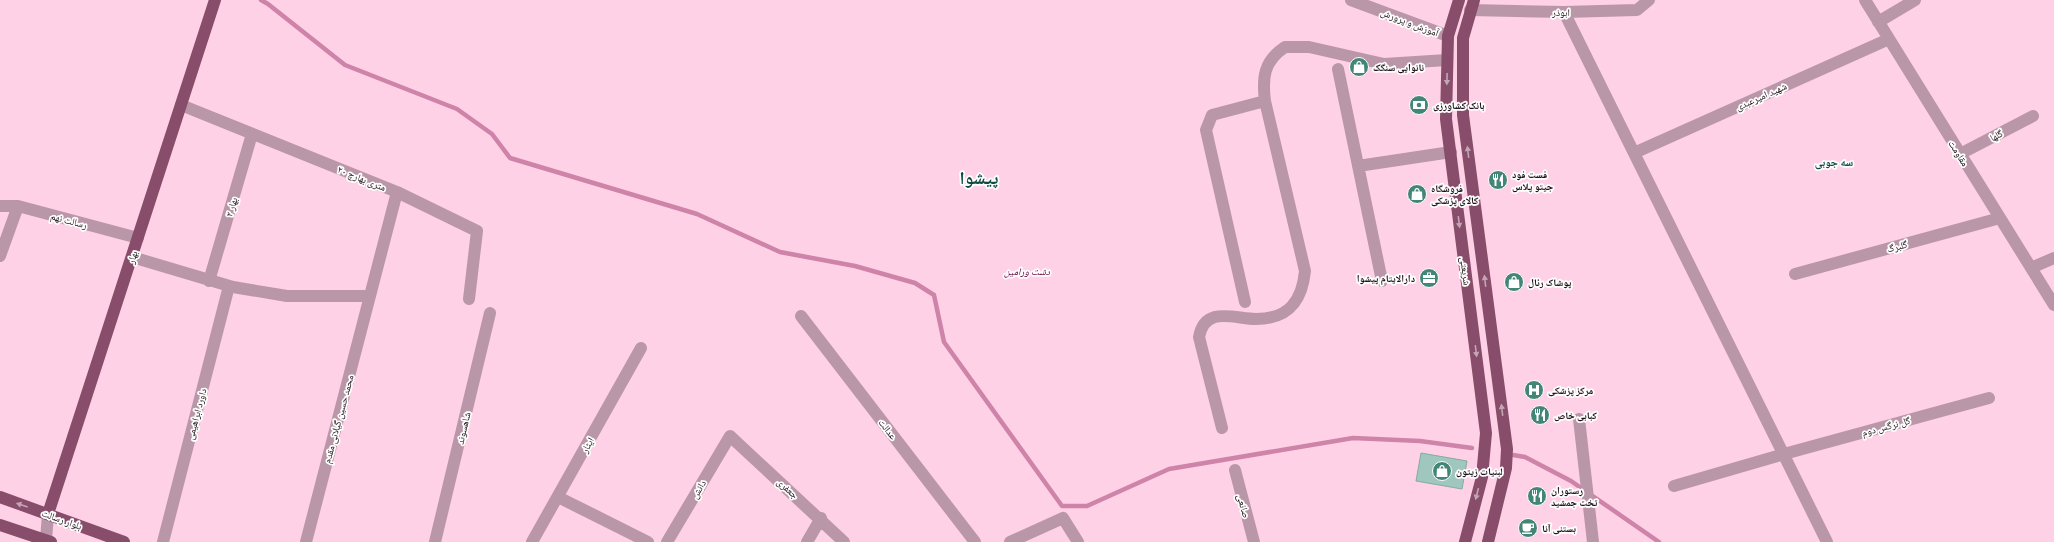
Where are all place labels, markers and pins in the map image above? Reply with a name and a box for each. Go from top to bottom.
shop icon: نانوایی سنگک [1348,56,1370,78]
place label: نانوایی سنگک [1373,61,1424,74]
bank icon: بانک کشاورزی [1408,94,1430,116]
place label: بانک کشاورزی [1433,99,1485,112]
place label: فست فود جیتو پلاس [1512,168,1554,193]
restaurant icon: فست فود جیتو پلاس [1487,169,1509,191]
place label: فروشگاه کالای پزشکی [1431,182,1479,207]
shop icon: فروشگاه کالای پزشکی [1406,183,1428,205]
office icon: دارالایتام پیشوا [1418,267,1440,289]
shop icon: پوشاک رئال [1503,271,1525,293]
place label: دارالایتام پیشوا [1357,272,1415,285]
place label: پوشاک رئال [1528,276,1572,289]
hospital icon: مرکز پزشکی [1523,379,1545,401]
place label: مرکز پزشکی [1548,384,1594,397]
restaurant icon: کبابی خاص [1529,404,1551,426]
place label: کبابی خاص [1554,409,1597,422]
shop icon: لبنیات زیتون [1431,460,1453,482]
place label: لبنیات زیتون [1456,465,1503,478]
place label: رستوران تخت جمشید [1551,484,1598,509]
restaurant icon: رستوران تخت جمشید [1526,485,1548,507]
cafe icon: بستنی آنا [1517,517,1539,539]
place label: بستنی آنا [1542,522,1576,535]

